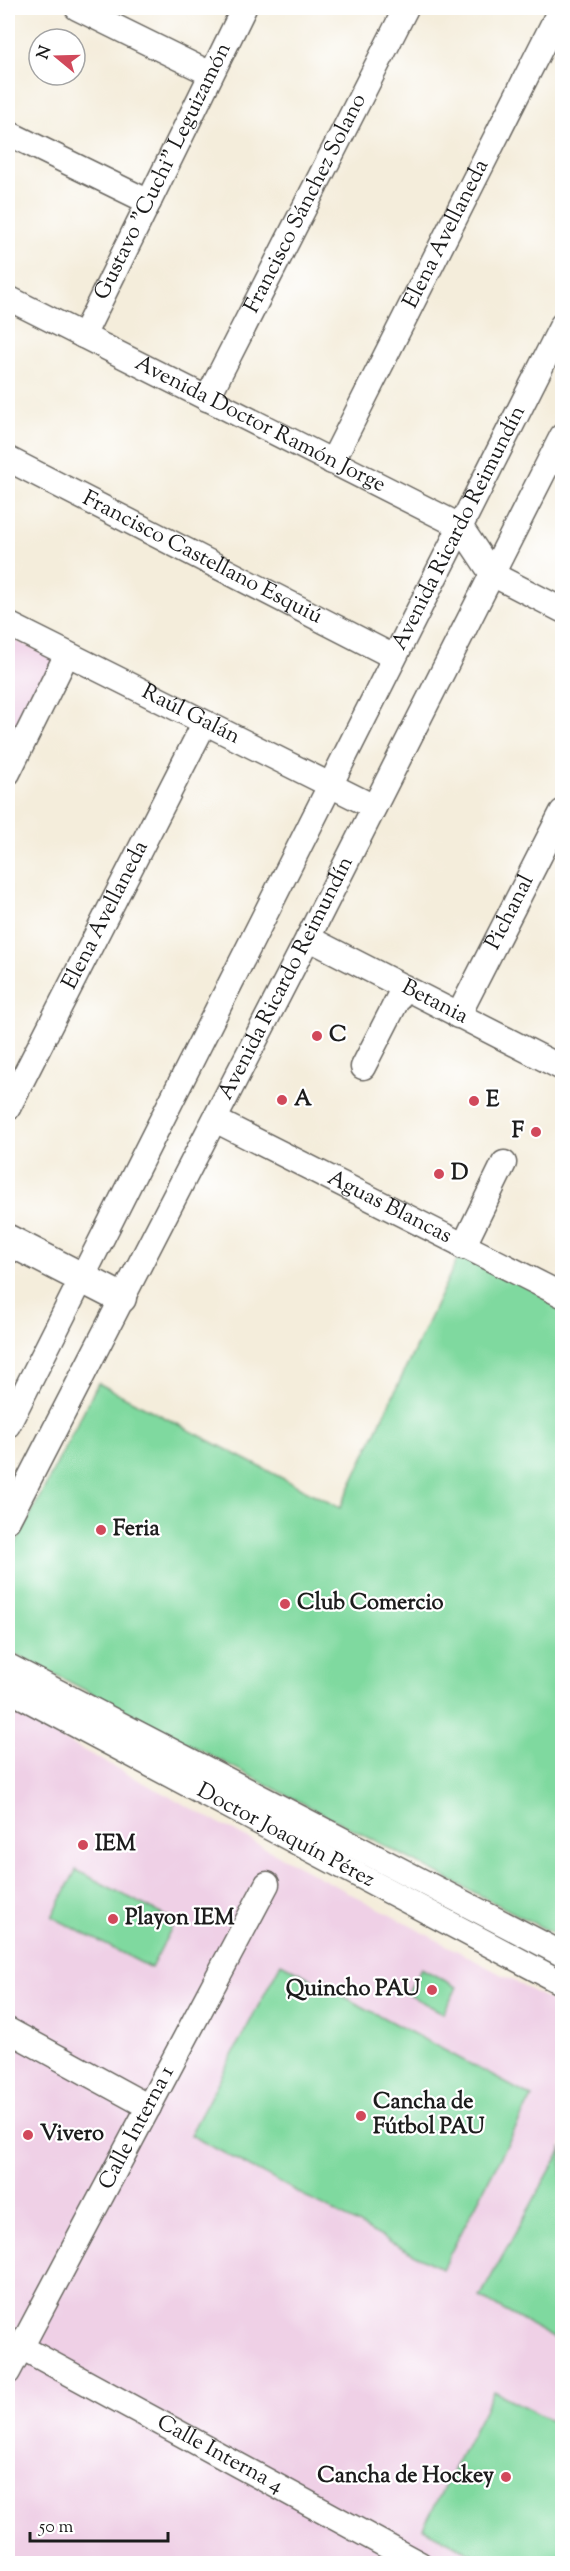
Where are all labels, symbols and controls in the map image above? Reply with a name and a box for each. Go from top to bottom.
north arrow [27,27,87,87]
street label: Gustavo "Cuchi" Leguizamón [87,38,240,306]
text: N [32,43,58,63]
street label: Francisco Sánchez Solano [237,88,376,319]
street label: Elena Avellaneda [396,154,498,314]
street label: Avenida Doctor Ramón Jorge [129,348,391,502]
street label: Avenida Ricardo Reimundín [385,400,535,656]
street label: Francisco Castellano Esquiú [76,484,328,634]
street label: Raúl Galán [136,677,245,753]
street label: Elena Avellaneda [55,836,158,996]
street label: Avenida Ricardo Reimundín [214,853,360,1105]
street label: Pichanal [478,870,543,956]
street label: Betania [395,972,473,1033]
place label: C [329,1020,347,1052]
marker: C [310,1029,324,1043]
place label: E [486,1085,500,1117]
place label: A [294,1087,312,1113]
marker: A [275,1093,289,1107]
marker: E [467,1094,481,1108]
place label: F [512,1116,525,1148]
marker: F [529,1125,543,1139]
place label: D [451,1158,468,1190]
street label: Aguas Blancas [321,1163,457,1253]
marker: D [432,1167,446,1181]
place label: Feria [113,1514,161,1546]
marker: Feria [94,1523,108,1537]
place label: Club Comercio [297,1588,444,1620]
marker: Club Comercio [278,1597,292,1611]
street label: Doctor Joaquín Pérez [191,1776,380,1897]
place label: IEM [95,1829,137,1861]
marker: IEM [76,1838,90,1852]
place label: Playon IEM [125,1903,235,1935]
marker: Playon IEM [106,1912,120,1926]
place label: Quincho PAU [286,1974,420,2006]
marker: Quincho PAU [425,1983,439,1997]
street label: Calle Interna 1 [91,2060,184,2196]
place label: Cancha de Fútbol PAU [373,2087,485,2144]
marker: Cancha de Fútbol PAU [354,2109,368,2123]
place label: Vivero [40,2119,104,2151]
marker: Vivero [21,2128,35,2142]
street label: Calle Interna 4 [151,2408,289,2502]
place label: Cancha de Hockey [317,2461,494,2493]
marker: Cancha de Hockey [499,2470,513,2484]
scale bar [30,2505,168,2543]
text: 50 m [38,2515,74,2541]

